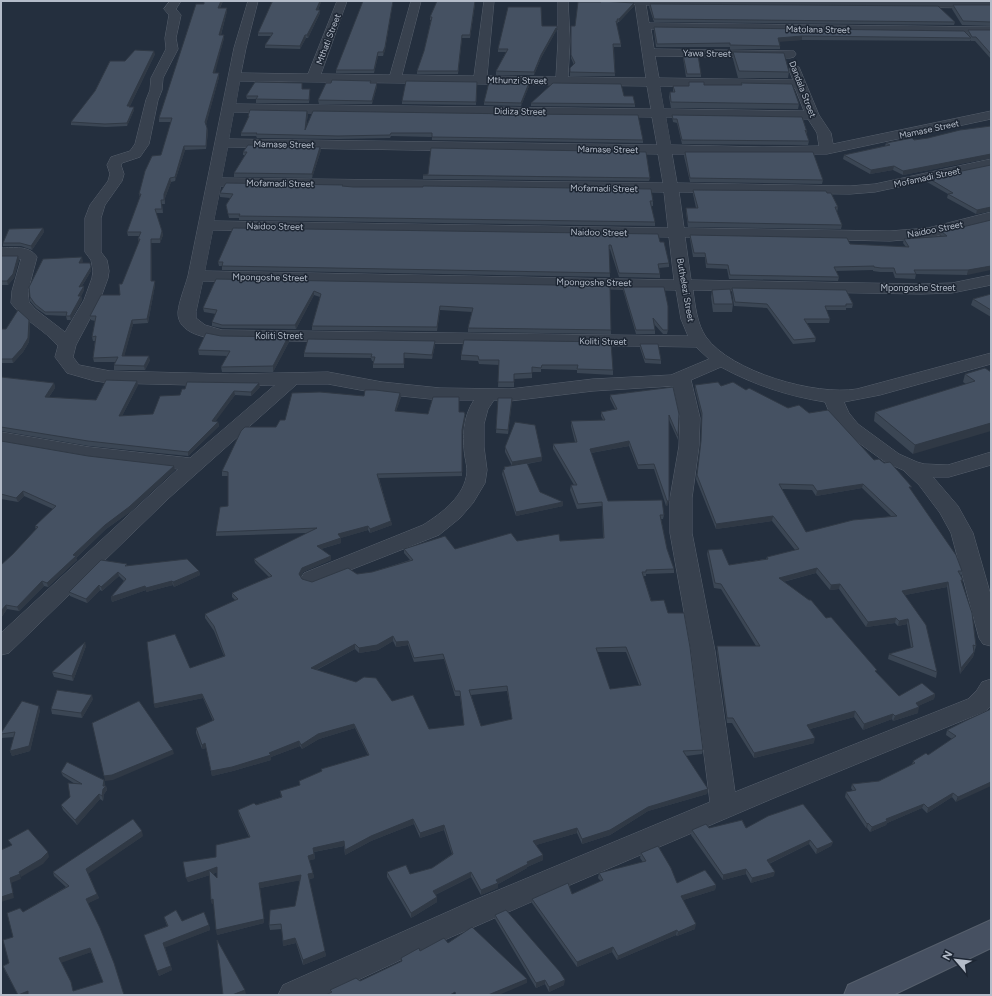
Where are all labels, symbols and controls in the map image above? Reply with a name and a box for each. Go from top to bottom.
street label: Mthati Street [313,11,343,66]
street label: Matolana Street [786,23,851,35]
street label: Yawa Street [683,47,732,59]
street label: Dandala Street [787,59,819,119]
street label: Mthunzi Street [487,74,548,86]
street label: Didiza Street [494,105,547,117]
street label: Mamase Street [898,117,961,141]
street label: Mamase Street [253,138,315,150]
street label: Mamase Street [577,143,639,155]
street label: Mofamadi Street [893,164,962,189]
street label: Mofamadi Street [246,177,315,189]
street label: Mofamadi Street [570,182,639,194]
street label: Naidoo Street [906,218,964,240]
street label: Naidoo Street [247,220,304,232]
street label: Naidoo Street [571,226,628,238]
street label: Buthelezi Street [675,257,697,323]
street label: Mpongoshe Street [232,271,308,283]
street label: Mpongoshe Street [556,276,632,288]
street label: Mpongoshe Street [880,282,956,293]
street label: Koliti Street [255,330,303,341]
street label: Koliti Street [579,335,627,347]
north arrow [936,940,976,980]
text: N [940,949,955,962]

